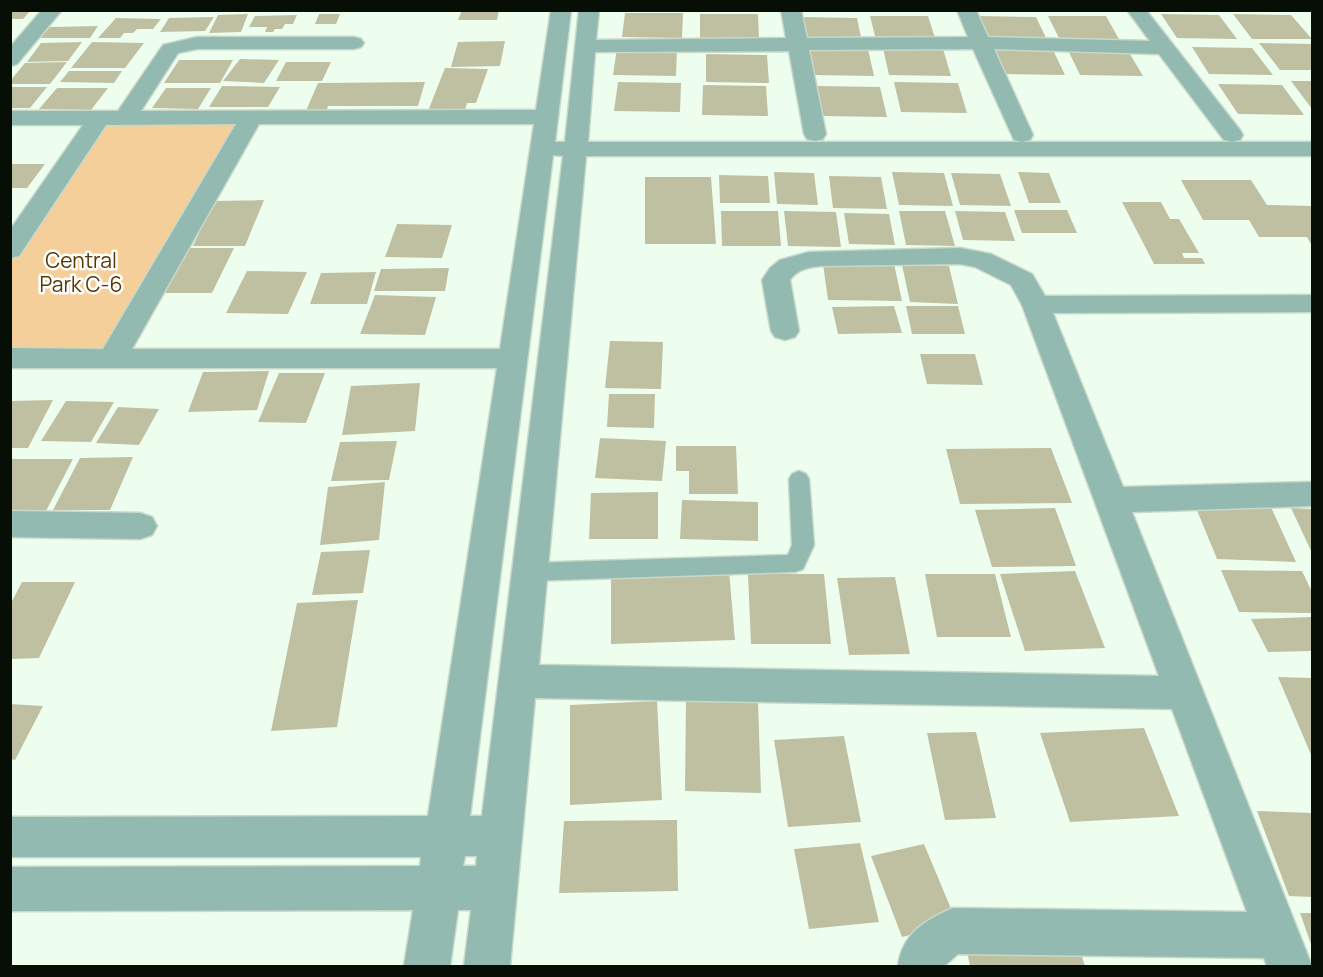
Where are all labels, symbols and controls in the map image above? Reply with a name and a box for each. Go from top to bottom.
park label: Central Park C-6 [40,246,122,298]

